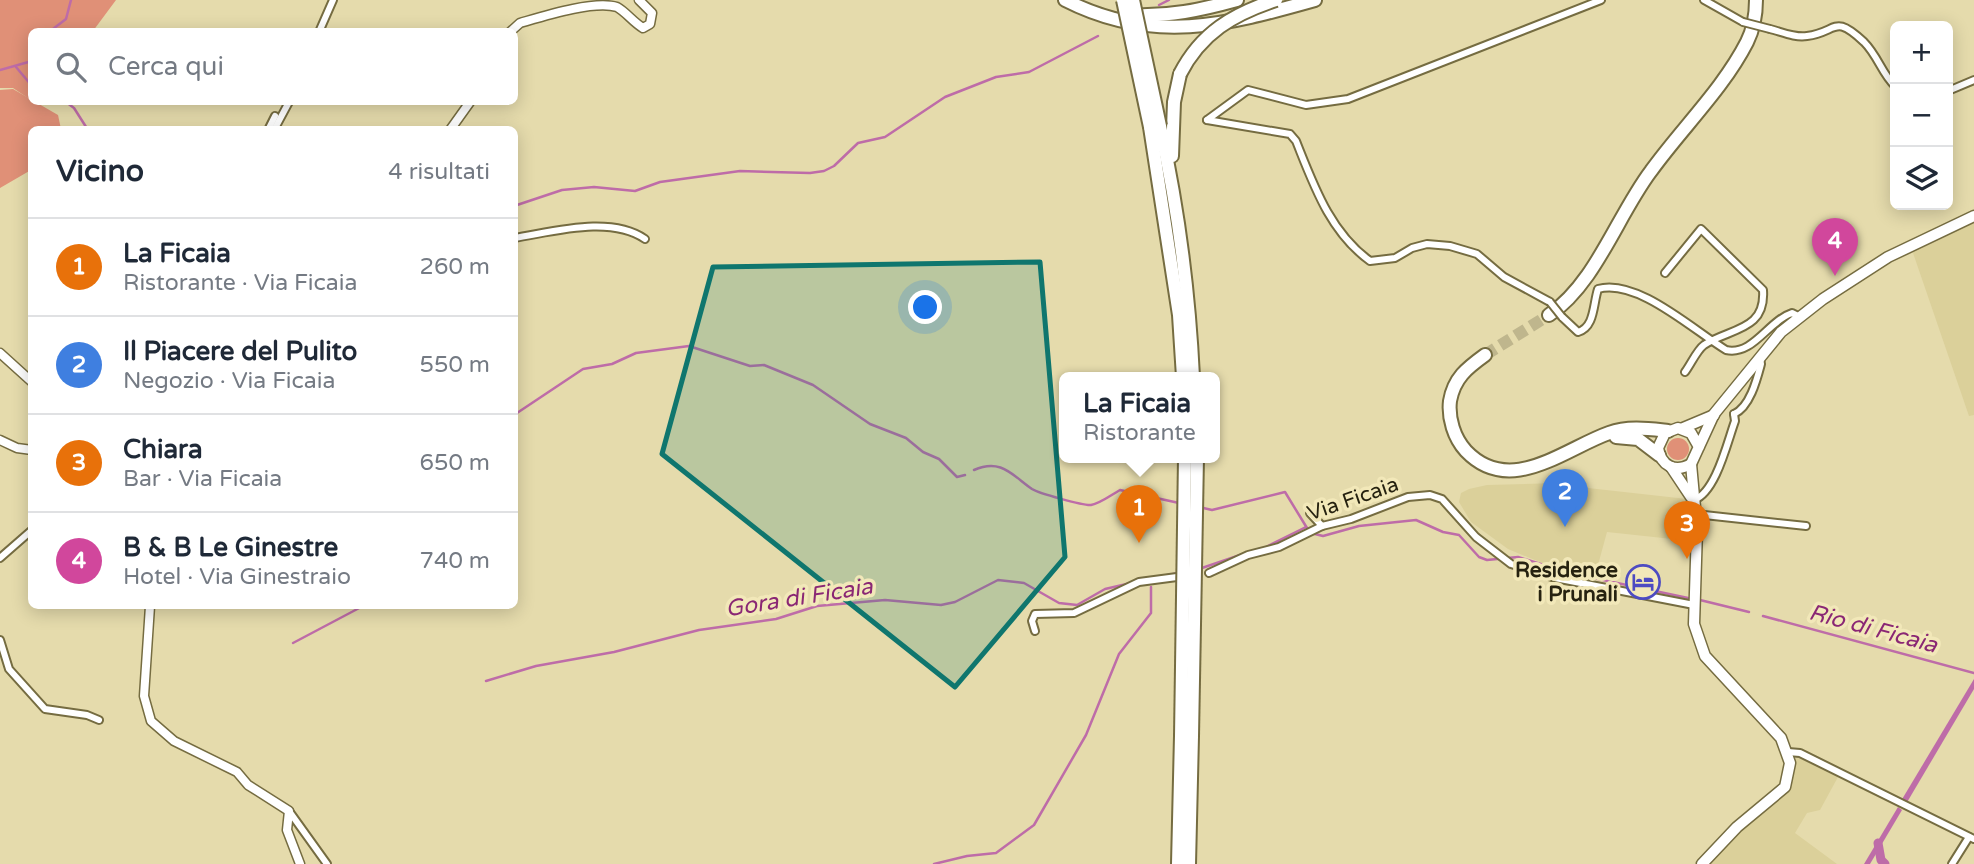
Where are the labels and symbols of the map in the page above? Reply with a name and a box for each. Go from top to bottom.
pin: 4 [1812,218,1858,276]
your location [908,290,942,324]
pin: 2 [1542,469,1588,527]
street label: Via Ficaia [1304,472,1402,526]
pin: 1 [1116,485,1162,543]
pin: 3 [1664,501,1710,559]
place label: Residence i Prunali [1515,558,1618,607]
hotel icon: Residence i Prunali [1624,563,1662,601]
water label: Gora di Ficaia [723,572,876,623]
water label: Rio di Ficaia [1806,598,1941,660]

